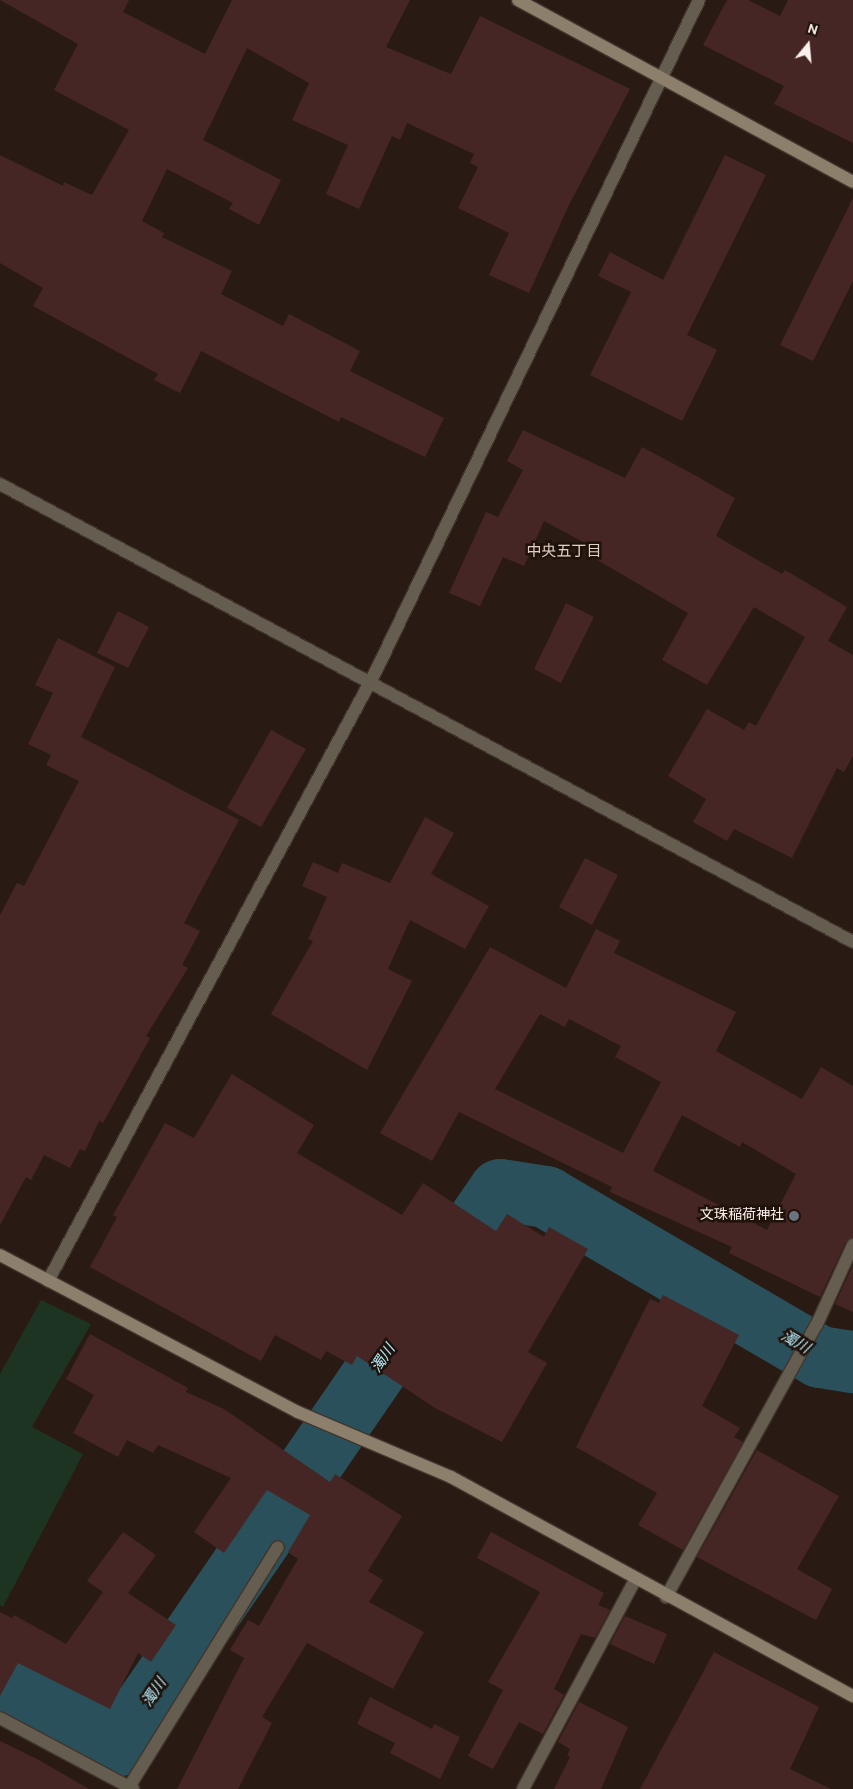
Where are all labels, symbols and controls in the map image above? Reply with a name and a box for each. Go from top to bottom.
north arrow [783,20,833,70]
text: N [805,21,820,40]
district label: 中央五丁目 [527,544,601,562]
place label: 文珠稲荷神社 [700,1208,784,1224]
marker: 文珠稲荷神社 [788,1210,800,1222]
water label: 濁川 [778,1328,812,1358]
water label: 濁川 [368,1342,400,1376]
water label: 濁川 [139,1676,171,1710]

